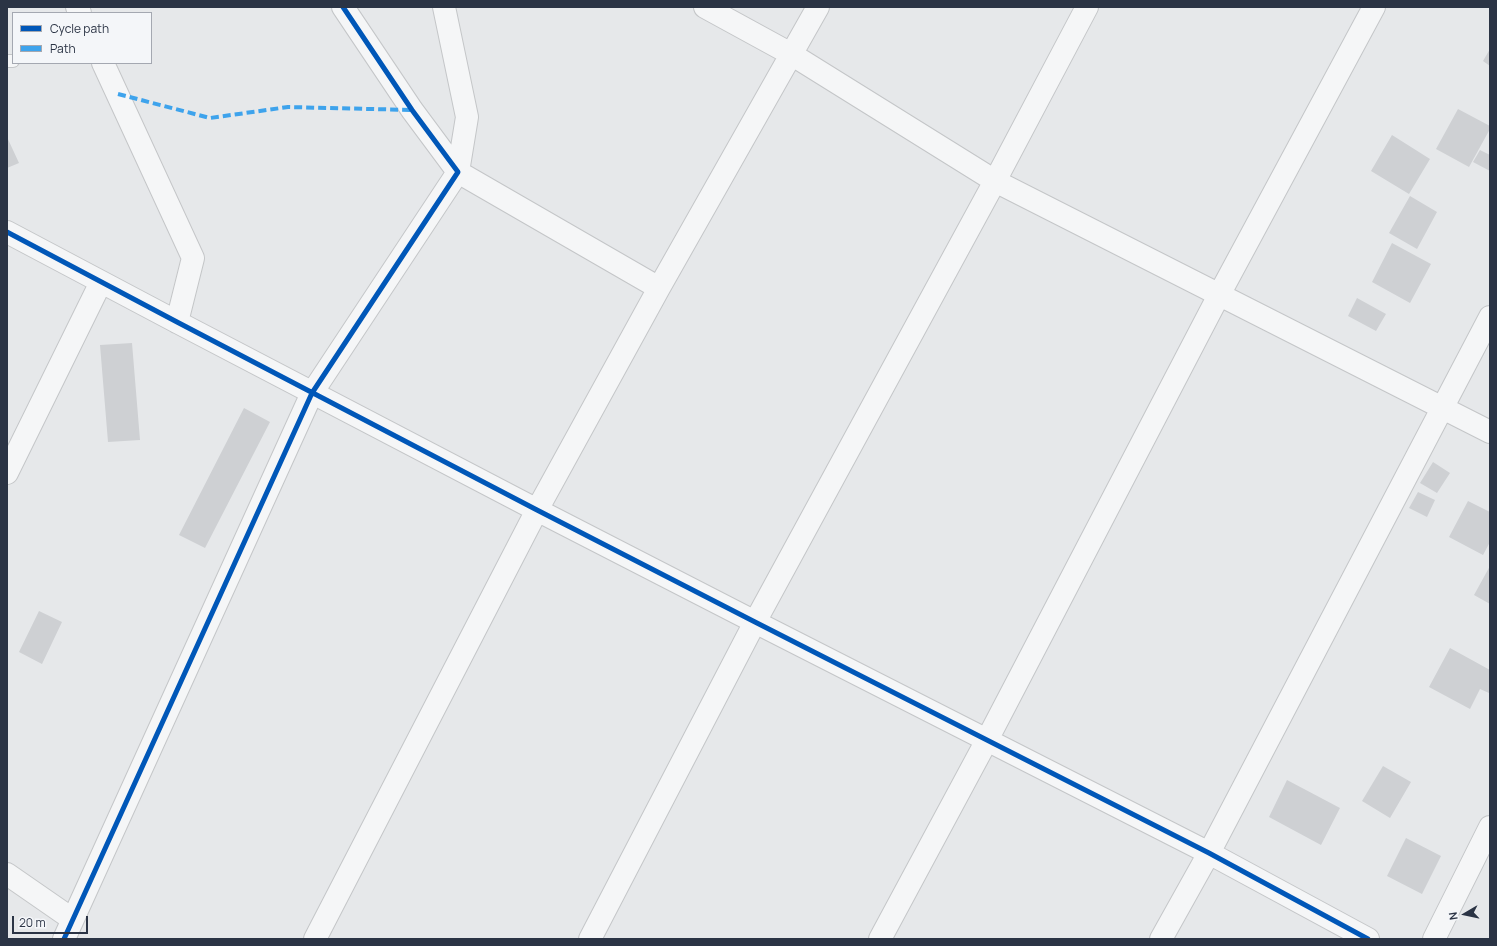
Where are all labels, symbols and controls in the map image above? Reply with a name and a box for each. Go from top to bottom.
legend [12,12,152,64]
text: Cycle path [50,20,109,37]
text: Path [50,40,76,57]
north arrow [1445,894,1485,934]
scale bar [14,908,90,934]
text: N [1445,911,1461,921]
text: 20 m [19,914,46,931]

